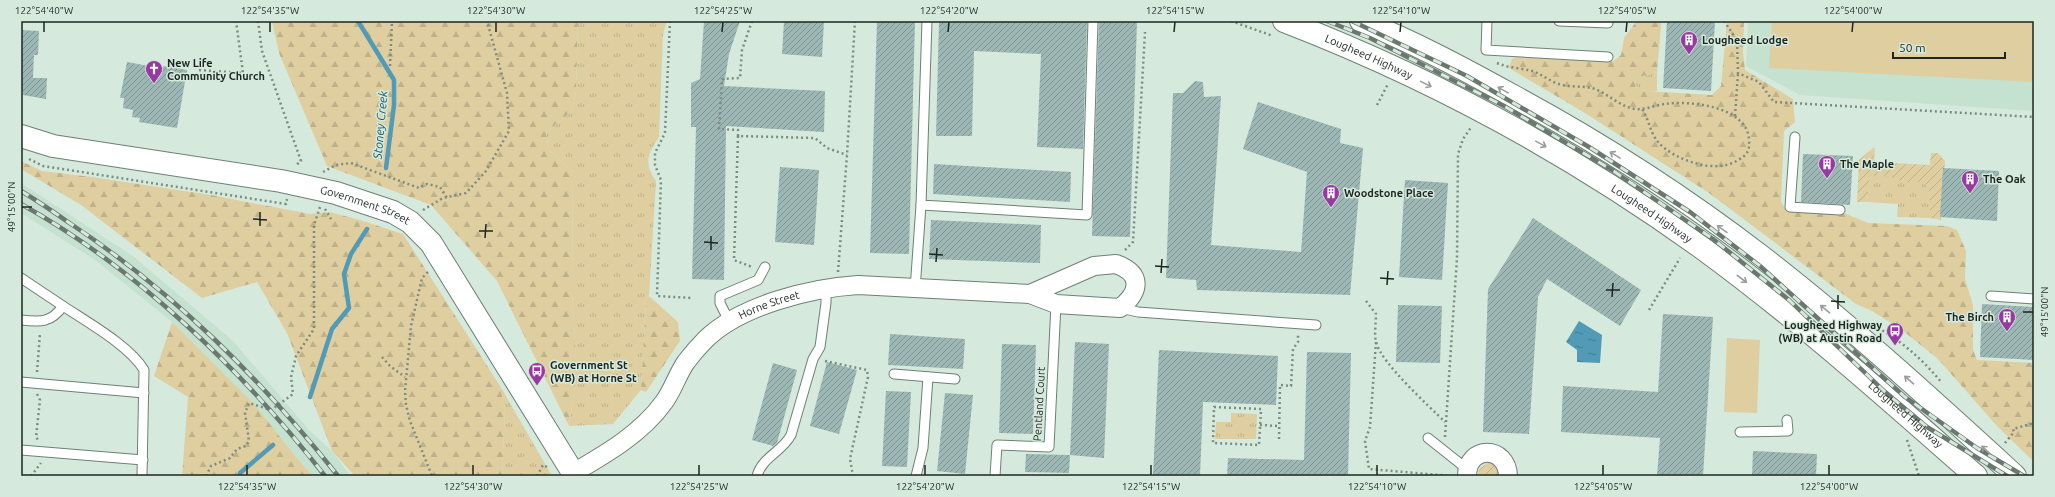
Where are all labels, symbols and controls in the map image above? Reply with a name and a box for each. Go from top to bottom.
text: 122°54'40"W [15,5,73,16]
text: 122°54'35"W [241,5,299,16]
text: 122°54'30"W [467,5,525,16]
text: 122°54'25"W [694,5,752,16]
text: 122°54'20"W [920,5,978,16]
text: 122°54'15"W [1146,5,1204,16]
text: 122°54'10"W [1372,5,1430,16]
text: 122°54'05"W [1598,5,1656,16]
text: 122°54'00"W [1824,5,1882,16]
building icon: Lougheed Lodge [1679,30,1699,55]
street label: Lougheed Highway [1323,32,1415,82]
place label: Lougheed Lodge [1702,34,1788,46]
scale bar [1893,34,2005,60]
text: 50 m [1899,41,1926,54]
place label: New Life Community Church [167,57,265,82]
church icon: New Life Community Church [144,59,164,84]
one-way arrow [1420,81,1432,88]
one-way arrow [1497,86,1509,94]
water label: Stoney Creek [370,89,390,161]
one-way arrow [1535,141,1547,149]
one-way arrow [1609,151,1621,159]
building icon: The Maple [1817,154,1837,179]
place label: The Maple [1840,158,1894,170]
building icon: The Oak [1960,169,1980,194]
place label: The Oak [1983,173,2027,185]
text: 49°15'00"N [6,182,17,232]
street label: Lougheed Highway [1609,182,1695,245]
building icon: Woodstone Place [1321,183,1341,208]
street label: Government Street [319,184,413,227]
place label: Woodstone Place [1344,187,1434,199]
one-way arrow [1717,225,1728,233]
one-way arrow [1737,275,1748,283]
text: 49°15'00"N [2039,287,2050,337]
street label: Horne Street [736,288,801,321]
one-way arrow [1820,304,1830,313]
building icon: The Birch [1997,307,2017,332]
place label: The Birch [1945,311,1994,323]
place label: Lougheed Highway (WB) at Austin Road [1778,319,1882,345]
bus stop icon: Lougheed Highway (WB) at Austin Road [1885,321,1905,346]
place label: Government St (WB) at Horne St [550,359,637,385]
bus stop icon: Government St (WB) at Horne St [527,361,547,386]
street label: Pentland Court [1031,366,1047,442]
one-way arrow [1904,376,1914,385]
street label: Lougheed Highway [1866,379,1946,450]
one-way arrow [1981,445,1991,454]
text: 122°54'35"W [218,481,276,492]
text: 122°54'30"W [444,481,502,492]
text: 122°54'25"W [670,481,728,492]
text: 122°54'20"W [896,481,954,492]
text: 122°54'15"W [1122,481,1180,492]
text: 122°54'10"W [1348,481,1406,492]
text: 122°54'05"W [1574,481,1632,492]
text: 122°54'00"W [1800,481,1858,492]

